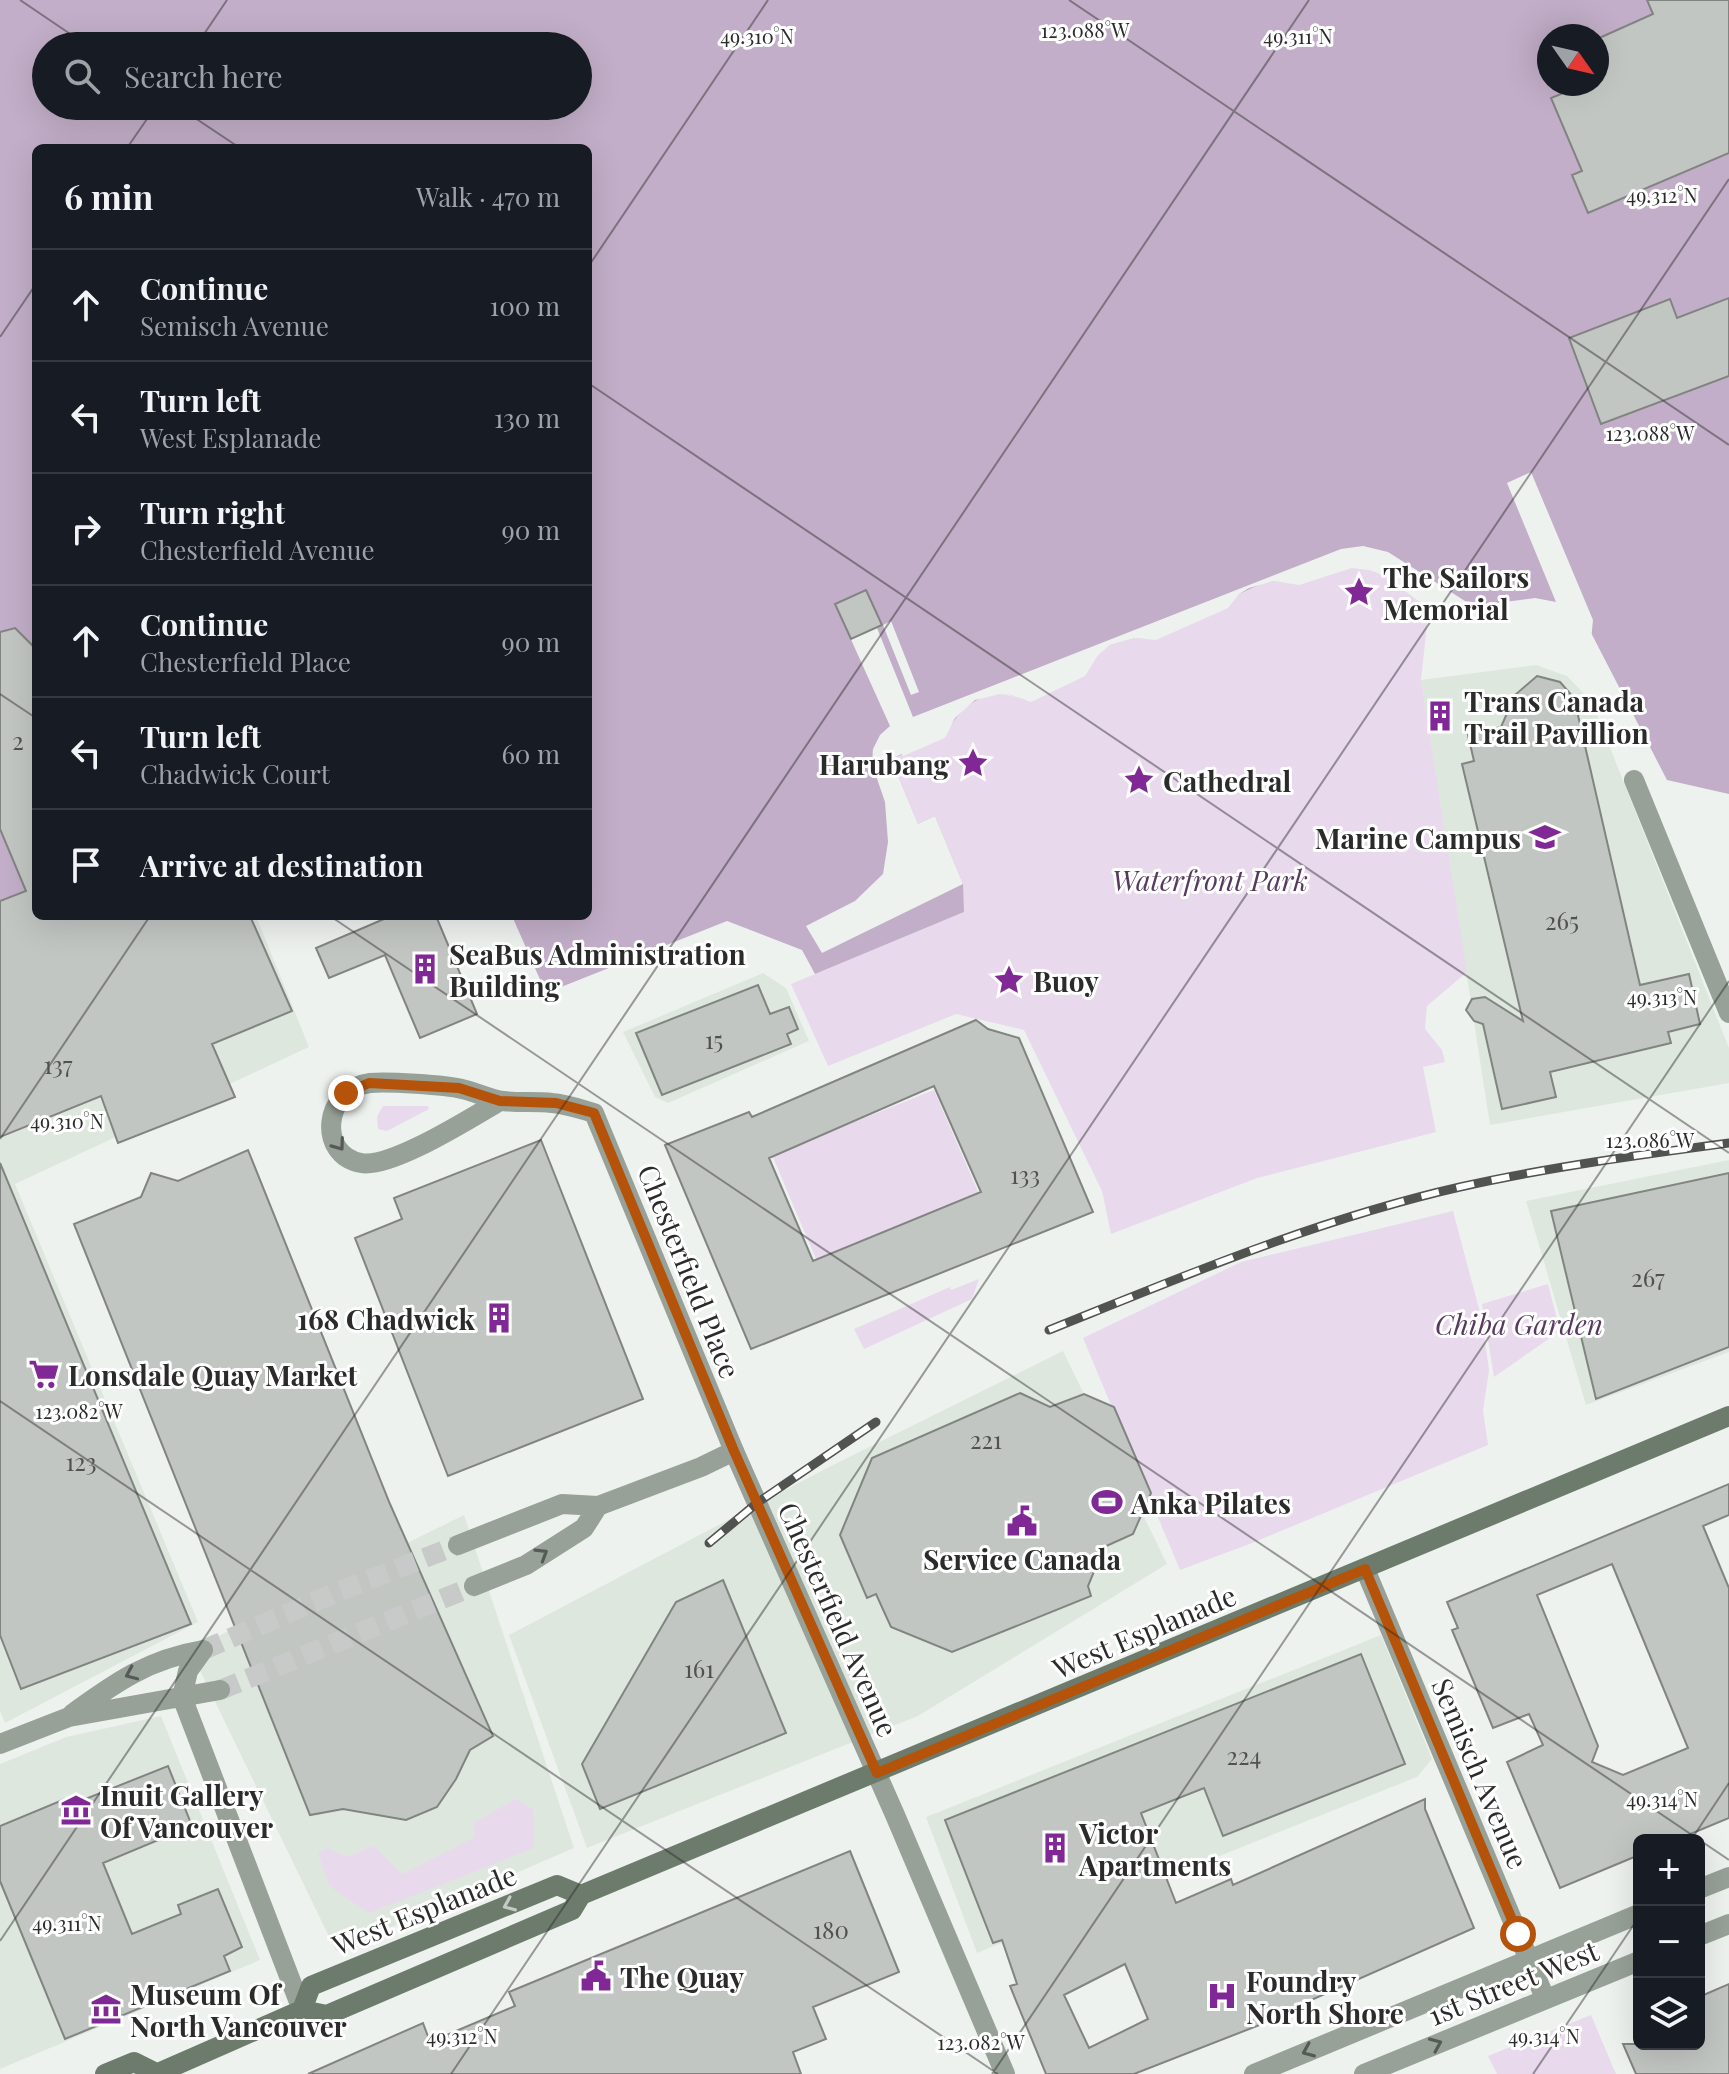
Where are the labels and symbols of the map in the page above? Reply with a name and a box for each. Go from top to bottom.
text: 123.088°W [1041,16,1130,43]
text: 49.310°N [720,22,794,49]
text: 49.311°N [1263,22,1333,49]
north arrow [1537,24,1609,96]
text: 49.312°N [1626,181,1698,208]
text: 123.088°W [1606,419,1695,446]
place label: The Sailors Memorial [1383,558,1529,627]
place icon: The Sailors Memorial [1342,575,1376,609]
place label: Trans Canada Trail Pavillion [1464,682,1649,751]
building icon: Trans Canada Trail Pavillion [1423,699,1457,733]
house number: 2 [12,724,24,756]
place label: Harubang [819,745,950,782]
place icon: Harubang [956,746,990,780]
place label: Cathedral [1163,762,1292,799]
place icon: Cathedral [1122,763,1156,797]
place label: Marine Campus [1315,819,1521,856]
school or university icon: Marine Campus [1528,820,1562,854]
park label: Waterfront Park [1112,861,1308,898]
house number: 265 [1545,904,1579,936]
place label: SeaBus Administration Building [449,935,746,1004]
building icon: SeaBus Administration Building [408,952,442,986]
place label: Buoy [1033,962,1099,999]
place icon: Buoy [992,963,1026,997]
text: 49.313°N [1627,983,1697,1010]
house number: 15 [705,1023,723,1055]
house number: 137 [43,1048,73,1080]
route end [328,1075,364,1111]
text: 49.310°N [30,1107,104,1134]
text: 123.086°W [1606,1126,1695,1153]
one-way arrow [329,1136,344,1151]
house number: 133 [1010,1158,1040,1190]
street label: Chesterfield Place [630,1159,750,1383]
house number: 267 [1631,1261,1665,1293]
place label: 168 Chadwick [297,1300,476,1337]
building icon: 168 Chadwick [482,1301,516,1335]
park label: Chiba Garden [1435,1305,1603,1342]
place label: Lonsdale Quay Market [68,1356,358,1393]
supermarket icon: Lonsdale Quay Market [27,1357,61,1391]
text: 123.082°W [35,1397,124,1424]
house number: 221 [970,1423,1002,1455]
house number: 123 [65,1445,97,1477]
place label: Anka Pilates [1130,1484,1291,1521]
sports icon: Anka Pilates [1090,1485,1124,1519]
street label: Chesterfield Avenue [771,1496,907,1742]
public building icon: Service Canada [1005,1504,1039,1538]
place label: Service Canada [923,1540,1122,1577]
one-way arrow [534,1549,548,1564]
street label: West Esplanade [1046,1576,1241,1687]
house number: 161 [684,1652,714,1684]
one-way arrow [125,1665,140,1681]
street label: Semisch Avenue [1424,1672,1538,1874]
house number: 224 [1227,1739,1261,1771]
place label: Inuit Gallery Of Vancouver [100,1776,273,1845]
text: 49.314°N [1626,1785,1698,1812]
museum icon: Inuit Gallery Of Vancouver [59,1793,93,1827]
place label: Victor Apartments [1078,1814,1231,1883]
building icon: Victor Apartments [1038,1831,1072,1865]
street label: West Esplanade [326,1855,522,1963]
one-way arrow [503,1895,517,1912]
text: 49.311°N [32,1909,102,1936]
house number: 180 [813,1913,849,1945]
route start [1500,1916,1536,1952]
street label: 1st Street West [1423,1931,1604,2033]
place label: The Quay [620,1958,745,1995]
public building icon: The Quay [579,1959,613,1993]
place label: Foundry North Shore [1246,1962,1404,2031]
place label: Museum Of North Vancouver [130,1975,347,2044]
hospital icon: Foundry North Shore [1205,1979,1239,2013]
museum icon: Museum Of North Vancouver [89,1992,123,2026]
text: 49.312°N [426,2022,498,2049]
text: 49.314°N [1508,2022,1580,2049]
text: 123.082°W [937,2028,1026,2055]
one-way arrow [1428,2037,1442,2054]
one-way arrow [1302,2042,1316,2058]

